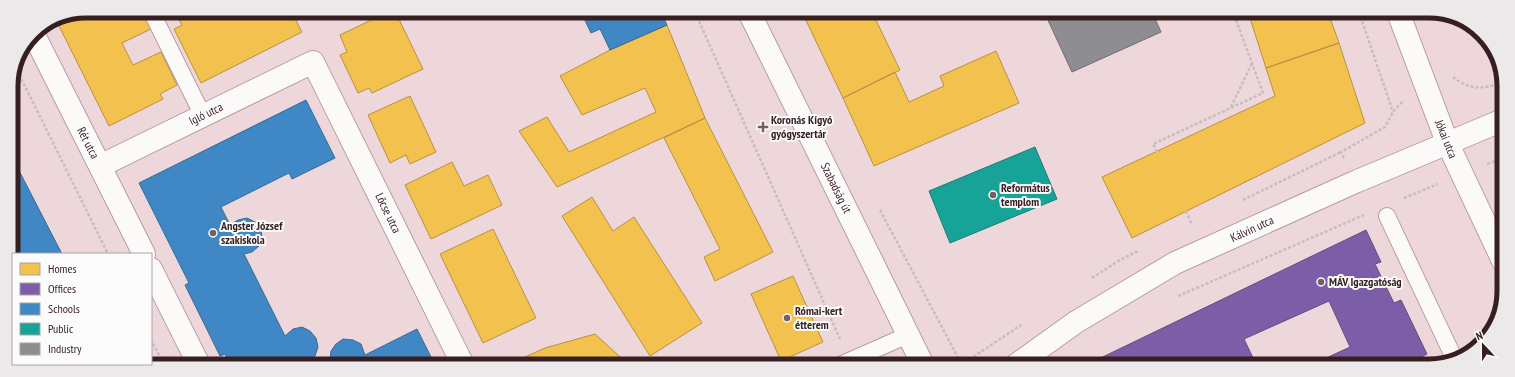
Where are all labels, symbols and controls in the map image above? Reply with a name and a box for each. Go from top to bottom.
street label: Igló utca [186,99,225,128]
place label: Koronás Kígyó gyógyszertár [771,112,833,141]
street label: Jókai utca [1432,116,1461,160]
marker: Koronás Kígyó gyógyszertár [758,122,768,132]
street label: Rét utca [74,124,103,161]
street label: Szabadság út [818,160,855,216]
place label: Református templom [1001,180,1050,209]
street label: Lőcse utca [372,190,405,236]
marker: Református templom [988,190,998,200]
street label: Kálvin utca [1228,212,1276,245]
place label: Angster József szakiskola [220,218,283,247]
marker: Angster József szakiskola [208,228,218,238]
legend [12,253,152,365]
text: Homes [48,261,76,276]
place label: MÁV Igazgatóság [1329,274,1402,289]
marker: MÁV Igazgatóság [1316,277,1326,287]
text: Offices [48,281,76,296]
text: Schools [48,301,80,316]
place label: Római-kert étterem [795,303,843,332]
marker: Római-kert étterem [782,313,792,323]
text: Public [48,321,74,336]
north arrow [1463,325,1503,365]
text: N [1474,328,1485,343]
text: Industry [48,341,82,356]

